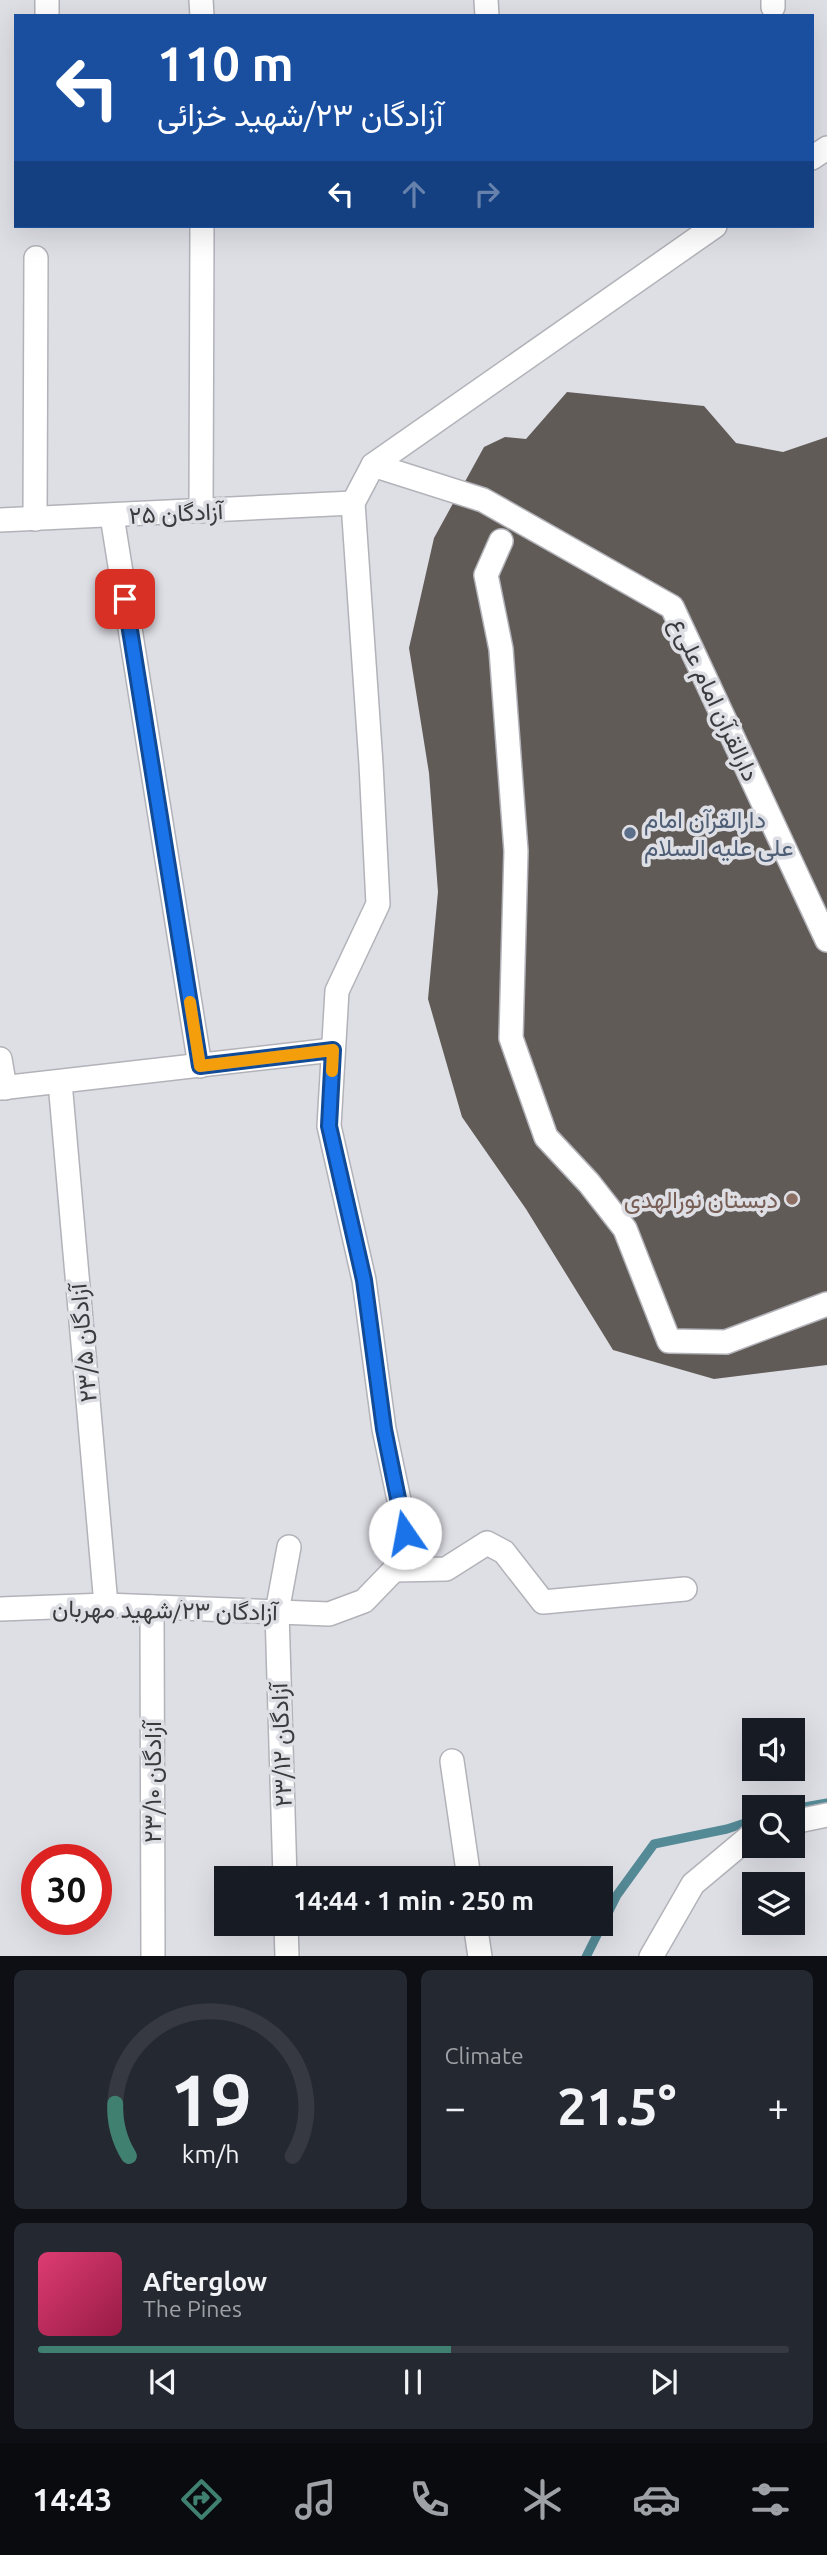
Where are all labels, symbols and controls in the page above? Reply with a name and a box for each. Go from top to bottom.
text: 110 m [157,35,294,90]
icon: left [42,42,133,133]
text: آزادگان ۲۳/شهید خزائی [157,96,443,132]
icon: left [322,175,360,213]
icon: ahead [395,175,433,213]
icon: right [468,175,506,213]
street label: آزادگان ۲۵ [128,497,226,531]
pin [95,569,155,629]
icon: arrive [106,580,144,618]
street label: دارالقرآن امام علی‌ع [662,613,765,787]
place label: دارالقرآن امام علی علیه السلام [644,806,793,864]
marker: دارالقرآن امام علی علیه السلام [622,825,638,841]
place label: دبستان نورالهدی [624,1186,778,1215]
marker: دبستان نورالهدی [784,1191,800,1207]
street label: آزادگان ۲۳/۵ [64,1280,104,1403]
position arrow [368,1496,442,1570]
street label: آزادگان ۲۳/شهید مهربان [52,1595,280,1628]
street label: آزادگان ۲۳/۱۲ [265,1680,299,1808]
map controls [742,1718,805,1935]
button: sound [742,1718,805,1781]
street label: آزادگان ۲۳/۱۰ [139,1719,168,1843]
button: search [742,1795,805,1858]
speed limit sign: 30 [21,1844,112,1935]
button: layers [742,1872,805,1935]
text: 14:44 · 1 min · 250 m [293,1886,534,1915]
text: Climate [445,2043,524,2068]
text: 19 [169,2058,251,2140]
text: 21.5° [557,2077,676,2135]
text: − [445,2086,466,2128]
text: + [768,2086,789,2128]
text: km/h [181,2139,239,2167]
text: Afterglow [143,2267,267,2296]
text: The Pines [143,2296,242,2321]
icon: previous [144,2363,182,2401]
icon: pause [394,2363,432,2401]
icon: next [645,2363,683,2401]
icon: directions [177,2475,226,2524]
icon: music [291,2475,340,2524]
icon: phone [405,2475,454,2524]
icon: climate [518,2475,567,2524]
icon: car [632,2475,681,2524]
icon: filters [746,2475,795,2524]
text: 14:43 [32,2481,112,2517]

